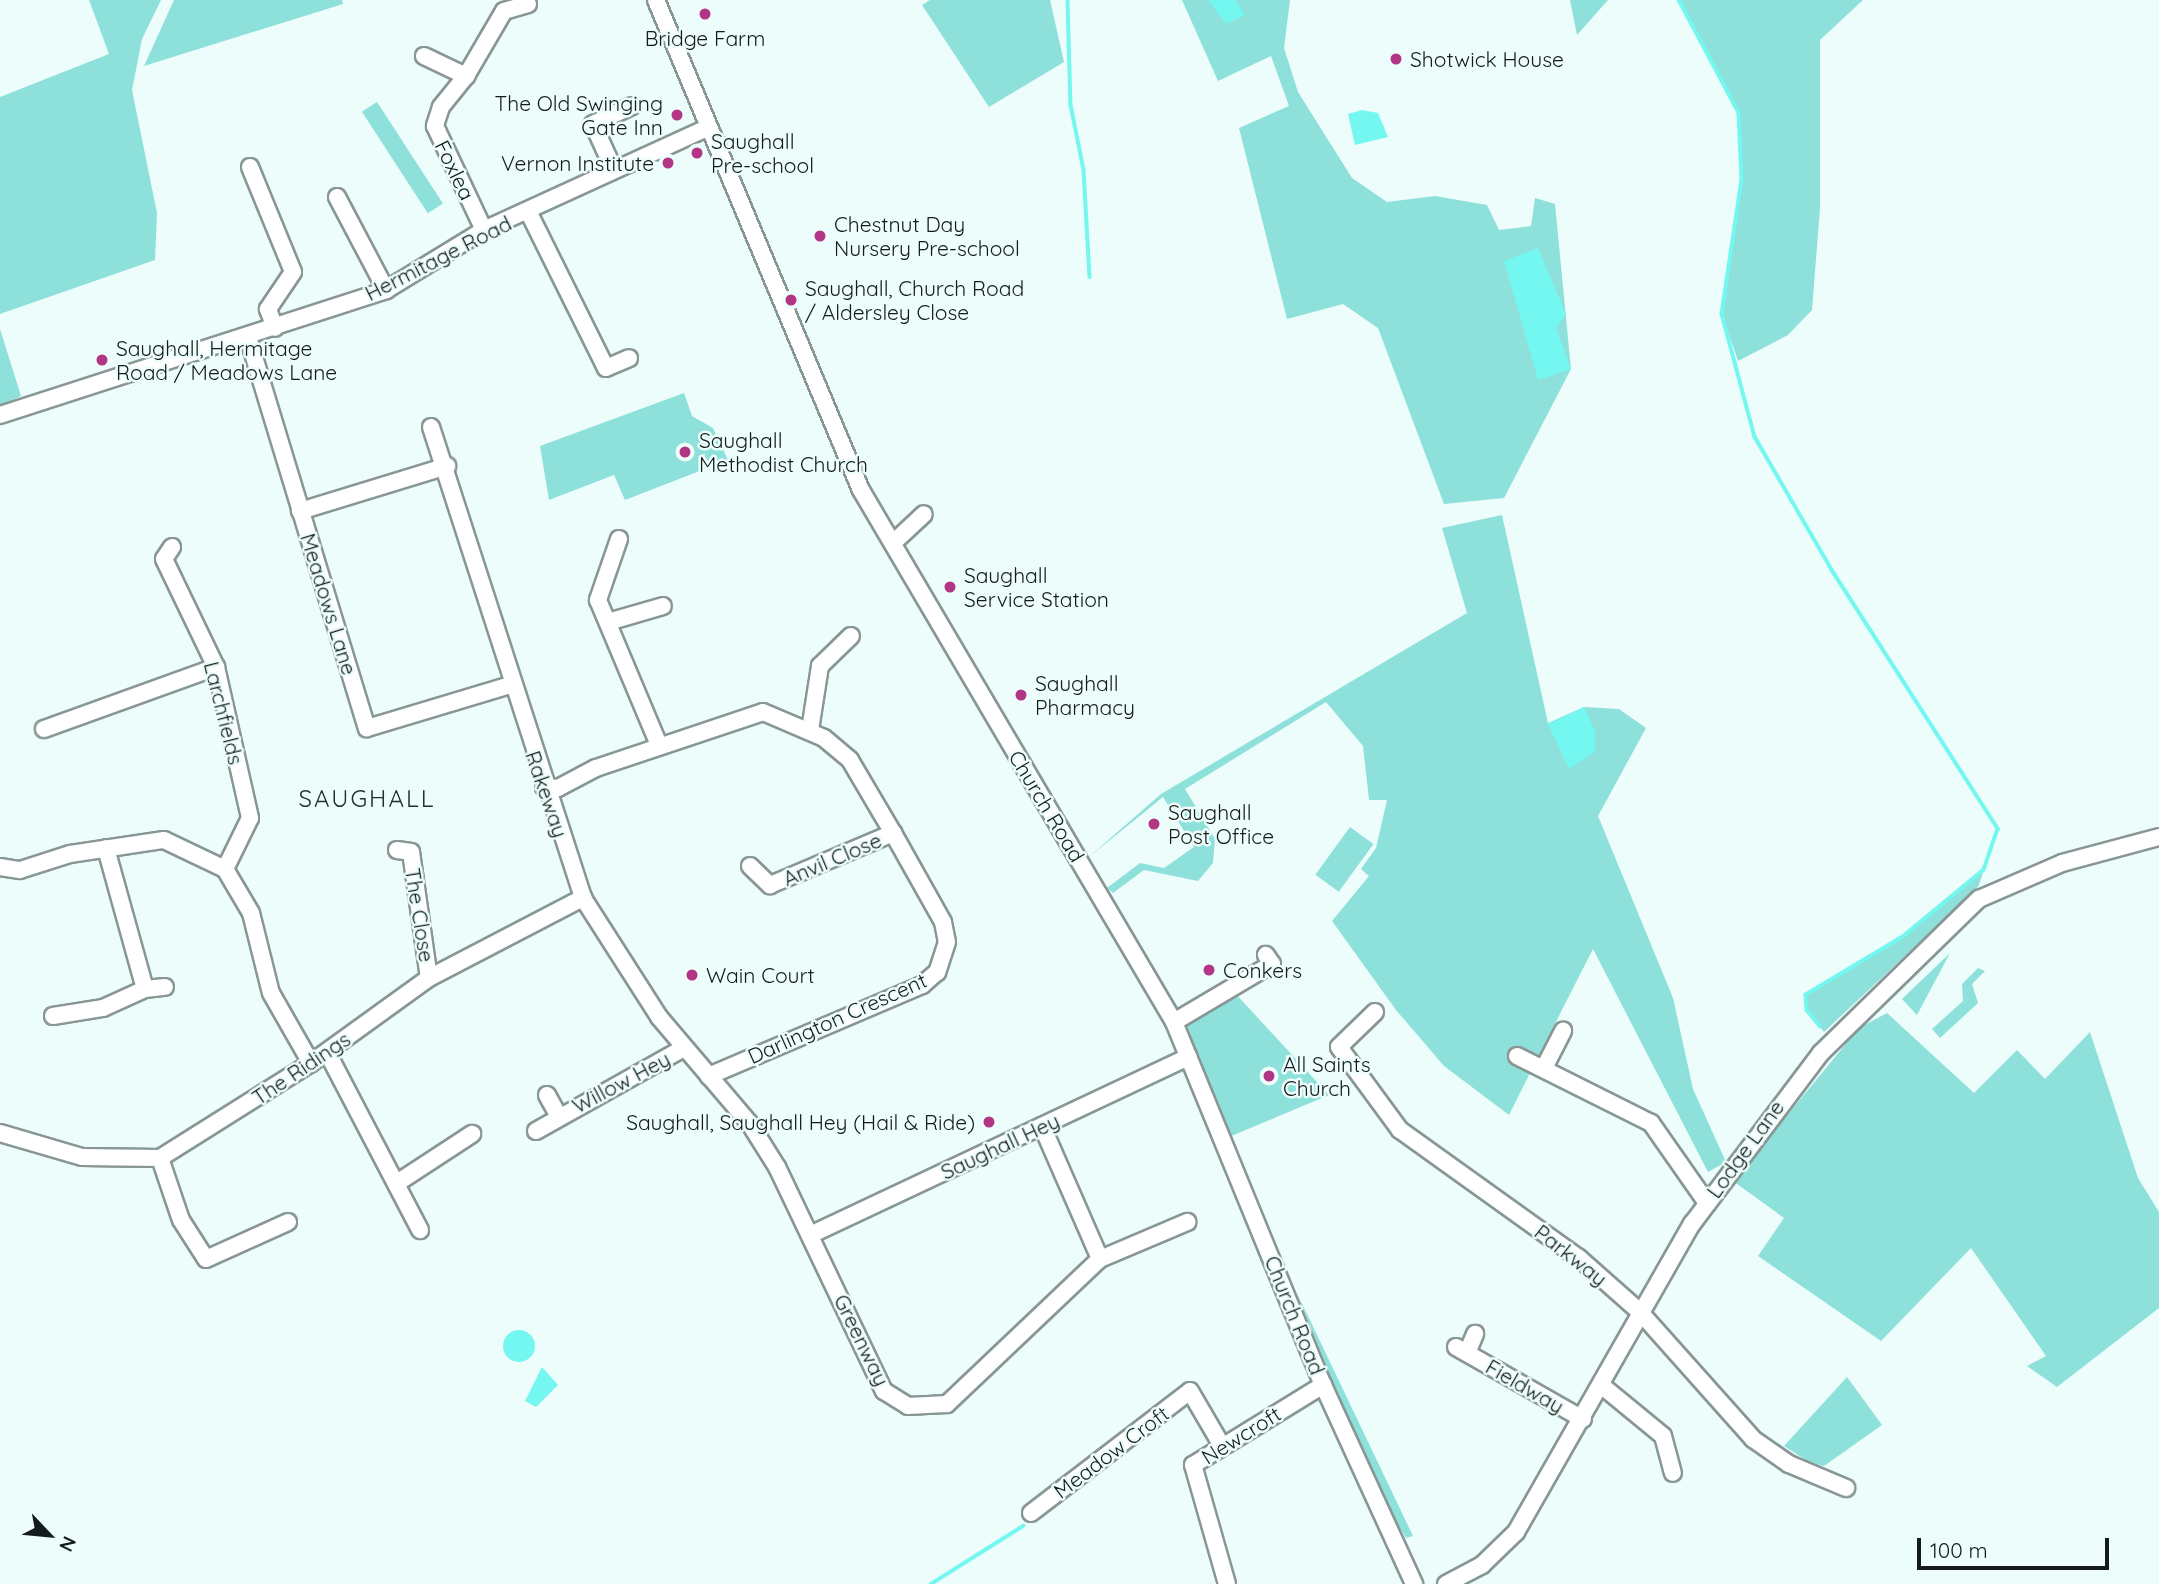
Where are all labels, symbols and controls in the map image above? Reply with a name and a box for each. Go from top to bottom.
marker: Bridge Farm [697,6,713,22]
place label: Bridge Farm [645,25,765,51]
place label: Shotwick House [1410,46,1564,72]
marker: Shotwick House [1388,51,1404,67]
place label: The Old Swinging Gate Inn [495,90,663,140]
marker: The Old Swinging Gate Inn [669,107,685,123]
place label: Saughall Pre-school [711,128,814,178]
street label: Foxlea [430,136,480,204]
marker: Saughall Pre-school [689,145,705,161]
place label: Vernon Institute [501,150,654,176]
marker: Vernon Institute [660,155,676,171]
street label: Hermitage Road [361,210,515,306]
place label: Chestnut Day Nursery Pre-school [834,211,1020,261]
marker: Chestnut Day Nursery Pre-school [812,228,828,244]
place label: Saughall, Church Road / Aldersley Close [805,275,1024,325]
marker: Saughall, Church Road / Aldersley Close [783,292,799,308]
place label: Saughall, Hermitage Road / Meadows Lane [116,335,337,385]
marker: Saughall, Hermitage Road / Meadows Lane [94,352,110,368]
place label: Saughall Methodist Church [699,427,868,477]
marker: Saughall Methodist Church [677,444,693,460]
street label: Meadows Lane [296,530,362,678]
place label: Saughall Service Station [964,562,1109,612]
marker: Saughall Service Station [942,579,958,595]
street label: Larchfields [199,659,249,767]
place label: Saughall Pharmacy [1035,670,1135,720]
marker: Saughall Pharmacy [1013,687,1029,703]
street label: Church Road [1004,746,1090,866]
street label: Rakeway [520,747,574,841]
district label: SAUGHALL [300,785,434,813]
place label: Saughall Post Office [1168,799,1274,849]
marker: Saughall Post Office [1146,816,1162,832]
street label: Anvil Close [779,827,885,891]
street label: The Close [400,866,440,964]
place label: Conkers [1223,957,1302,983]
place label: Wain Court [706,962,815,988]
marker: Conkers [1201,962,1217,978]
marker: Wain Court [684,967,700,983]
street label: Darlington Crescent [744,967,930,1069]
street label: The Ridings [247,1026,355,1110]
street label: Willow Hey [568,1046,674,1118]
place label: All Saints Church [1283,1051,1371,1101]
marker: All Saints Church [1261,1068,1277,1084]
street label: Lodge Lane [1701,1095,1789,1203]
street label: Saughall Hey [937,1108,1063,1184]
place label: Saughall, Saughall Hey (Hail & Ride) [626,1109,975,1135]
marker: Saughall, Saughall Hey (Hail & Ride) [981,1114,997,1130]
street label: Parkway [1530,1219,1612,1291]
street label: Church Road [1260,1252,1330,1378]
street label: Greenway [829,1290,895,1390]
street label: Fieldway [1481,1354,1569,1418]
street label: Meadow Croft [1048,1400,1174,1504]
street label: Newcroft [1197,1401,1285,1469]
north arrow [14,1500,84,1570]
scale bar [1921,1524,2114,1568]
text: N [54,1533,82,1556]
text: 100 m [1930,1537,1988,1563]

